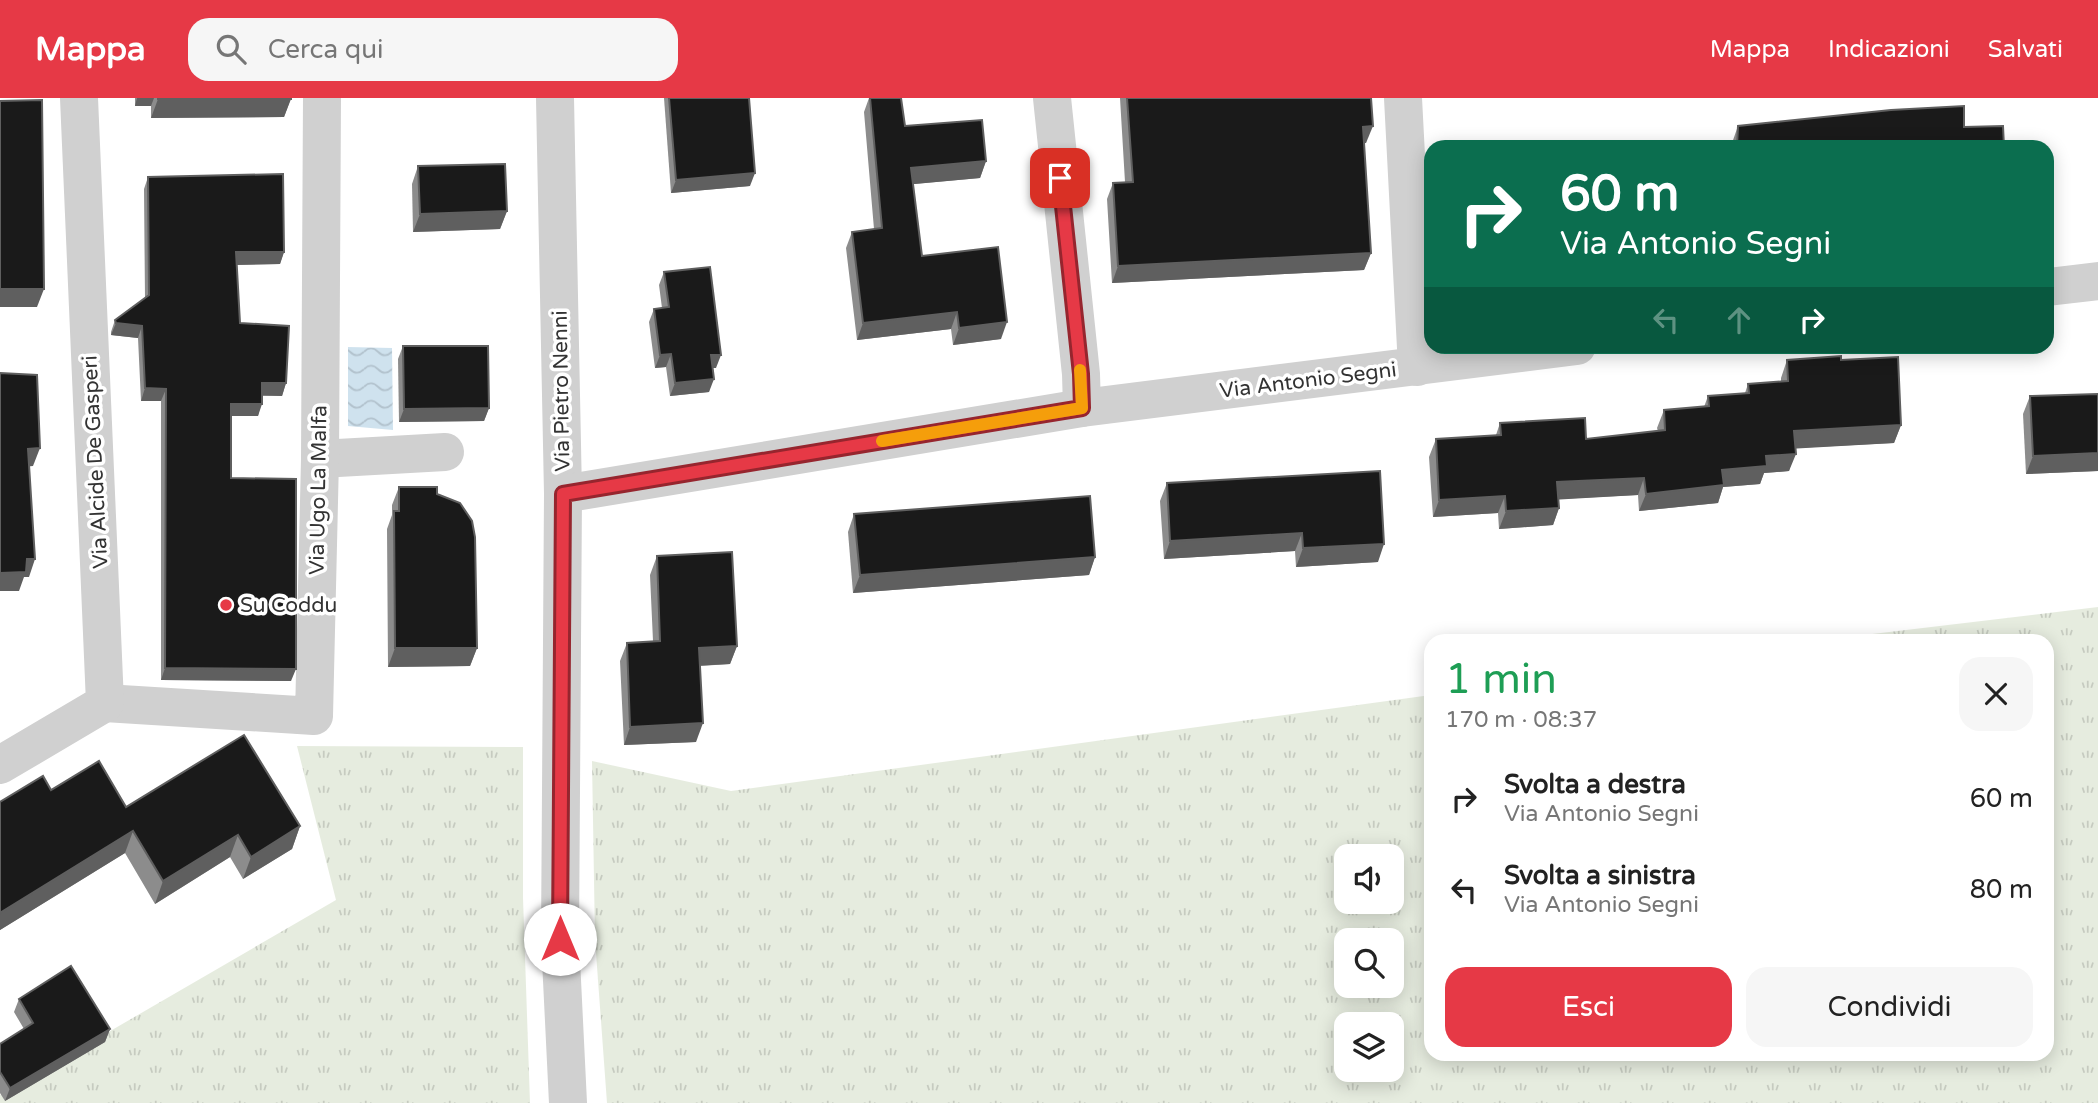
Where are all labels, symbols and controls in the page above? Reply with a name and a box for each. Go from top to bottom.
search box [188,18,678,81]
text: Mappa [35,30,146,69]
icon: search [212,30,250,68]
text: Cerca qui [268,34,384,65]
text: Mappa [1710,35,1790,64]
text: Indicazioni [1828,35,1950,64]
text: Salvati [1988,35,2063,64]
pin [1030,148,1090,208]
icon: arrive [1041,159,1079,197]
text: 60 m [1560,165,1679,224]
icon: right [1445,168,1536,259]
text: Via Antonio Segni [1560,225,1831,263]
icon: left [1647,301,1685,339]
icon: ahead [1720,301,1758,339]
icon: right [1793,301,1831,339]
street label: Via Pietro Nenni [548,310,575,472]
street label: Via Alcide De Gasperi [77,355,114,569]
street label: Via Antonio Segni [1218,357,1398,404]
street label: Via Ugo La Malfa [305,405,332,575]
place label: Su Coddu [240,593,337,618]
marker: Su Coddu [218,597,234,613]
text: 1 min [1445,654,1557,705]
button: close [1959,657,2033,731]
text: 170 m · 08:37 [1445,706,1597,734]
text: Svolta a destra [1504,769,1686,800]
icon: right [1445,780,1483,818]
text: 60 m [1970,783,2033,814]
text: Via Antonio Segni [1504,800,1699,828]
map controls [1334,844,1404,1082]
button: sound [1334,844,1404,914]
text: Svolta a sinistra [1504,860,1696,891]
icon: left [1445,871,1483,909]
text: 80 m [1970,874,2033,905]
text: Via Antonio Segni [1504,891,1699,919]
position arrow [523,902,597,976]
button: search [1334,928,1404,998]
button: Esci [1445,967,1732,1047]
button: Condividi [1746,967,2033,1047]
button: layers [1334,1012,1404,1082]

